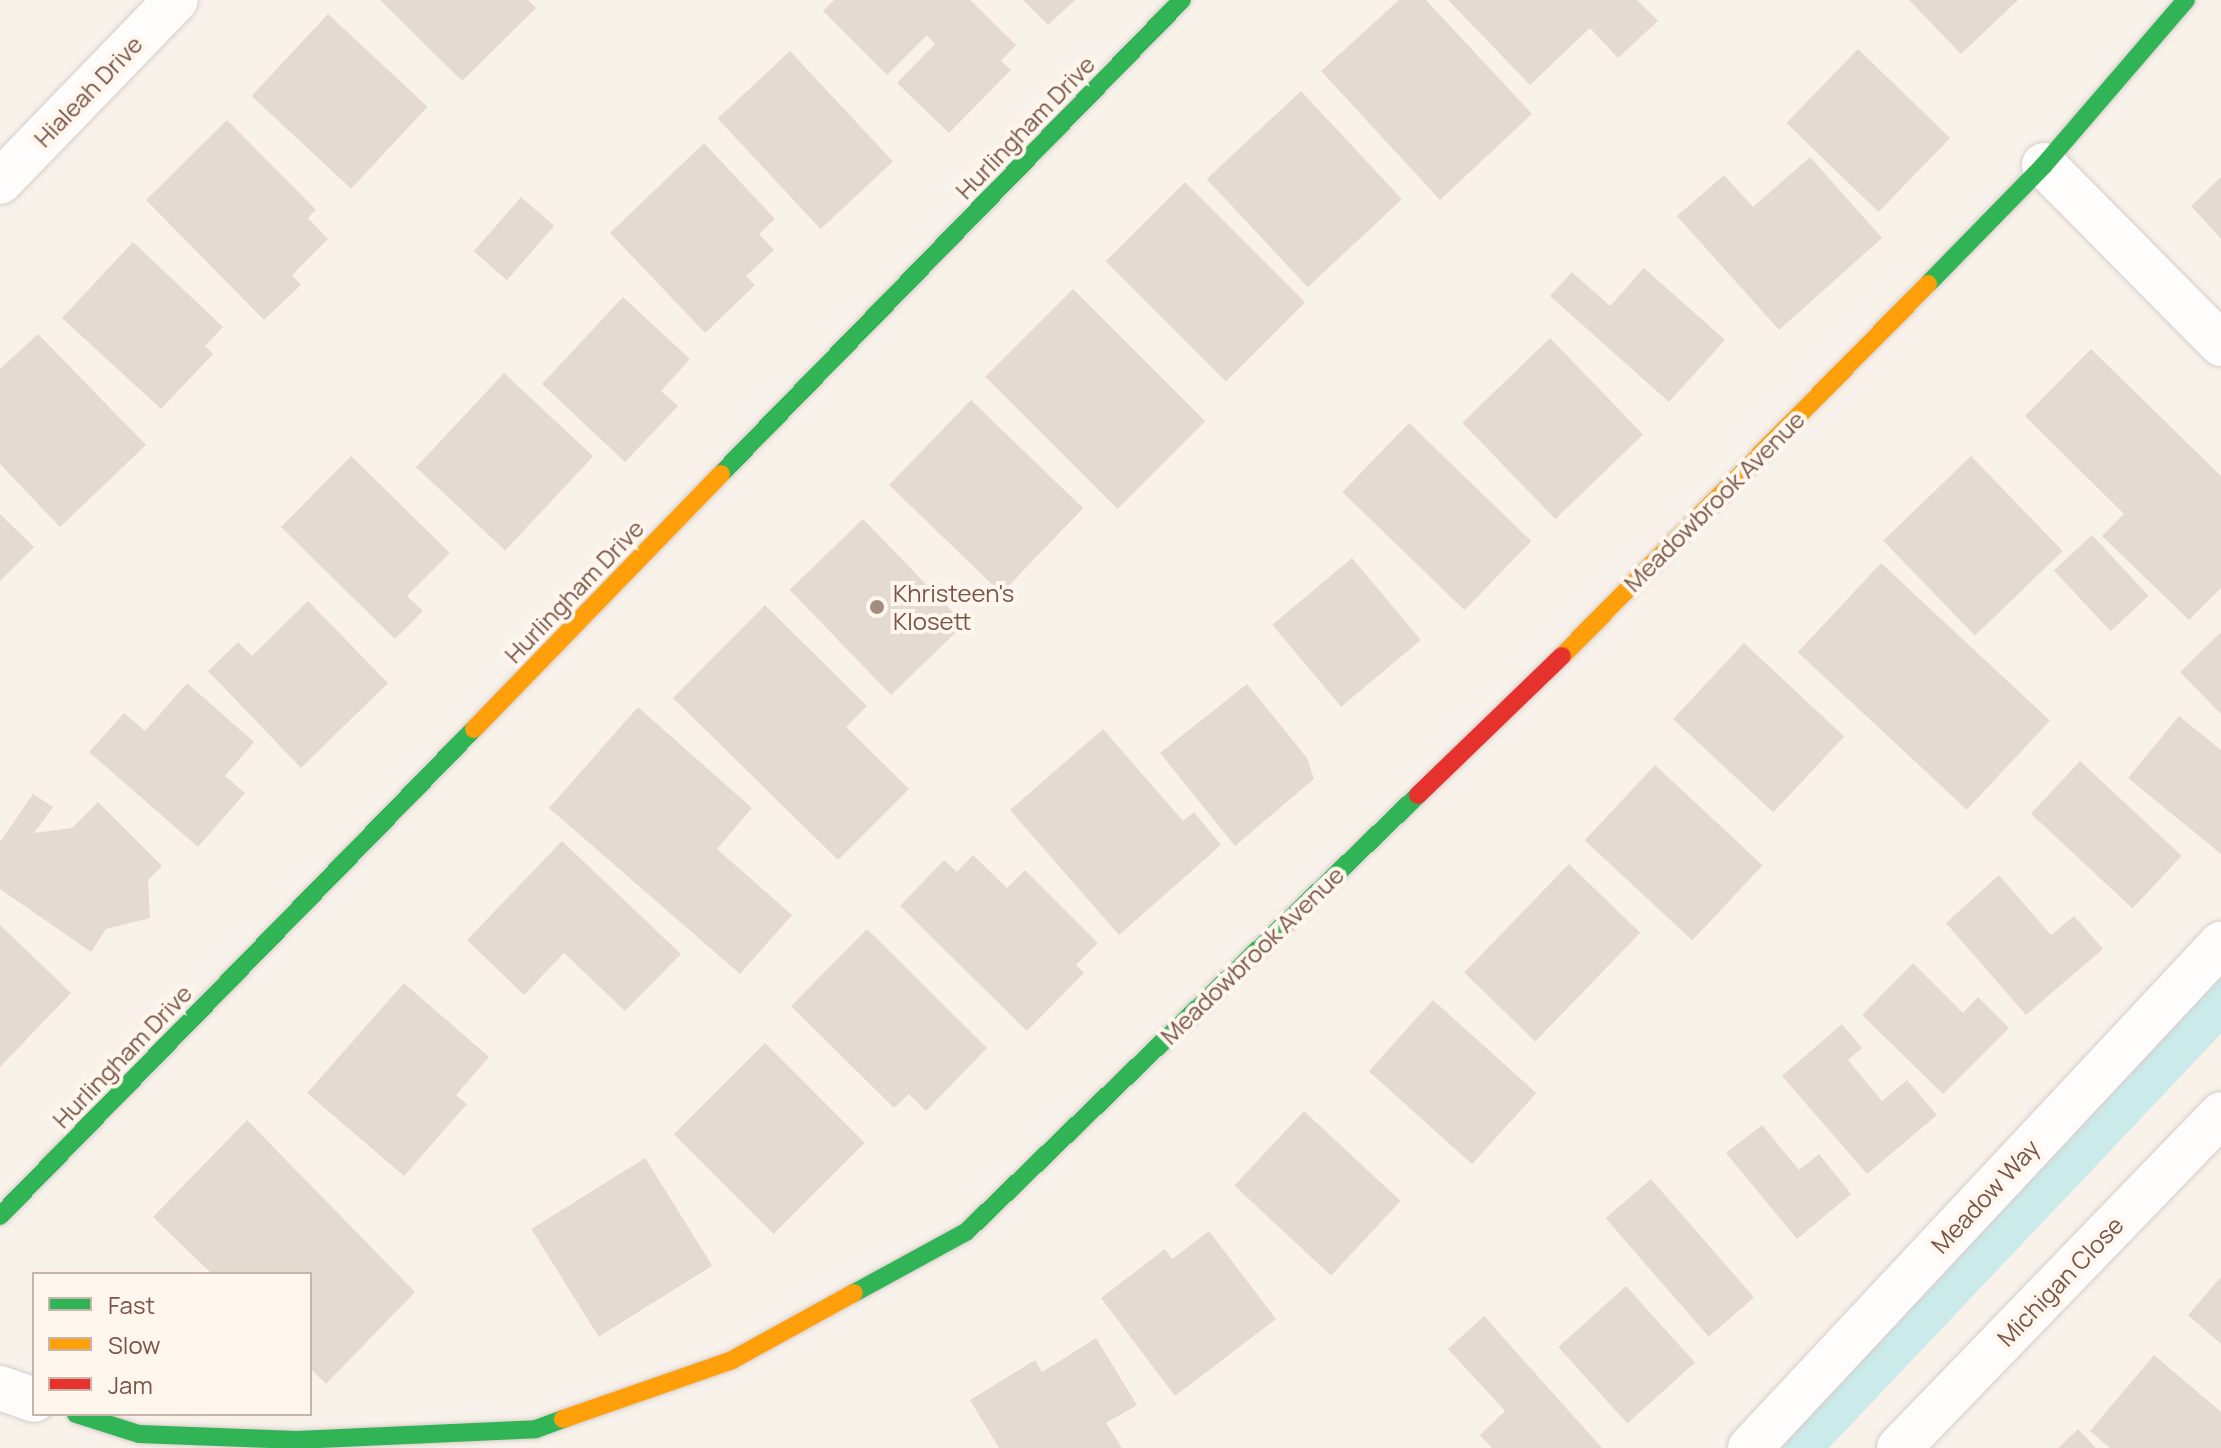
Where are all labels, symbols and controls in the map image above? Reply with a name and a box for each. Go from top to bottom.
street label: Hialeah Drive [28,29,148,153]
street label: Hurlingham Drive [949,49,1101,205]
street label: Meadowbrook Avenue [1618,405,1810,597]
street label: Hurlingham Drive [498,513,650,669]
place label: Khristeen's Klosett [893,579,1014,635]
marker: Khristeen's Klosett [868,598,886,616]
street label: Meadowbrook Avenue [1154,860,1350,1050]
street label: Hurlingham Drive [46,978,198,1134]
street label: Meadow Way [1925,1133,2045,1259]
street label: Michigan Close [1991,1210,2129,1352]
legend [32,1272,312,1416]
text: Fast [108,1288,155,1321]
text: Slow [108,1328,161,1361]
text: Jam [108,1368,153,1401]

